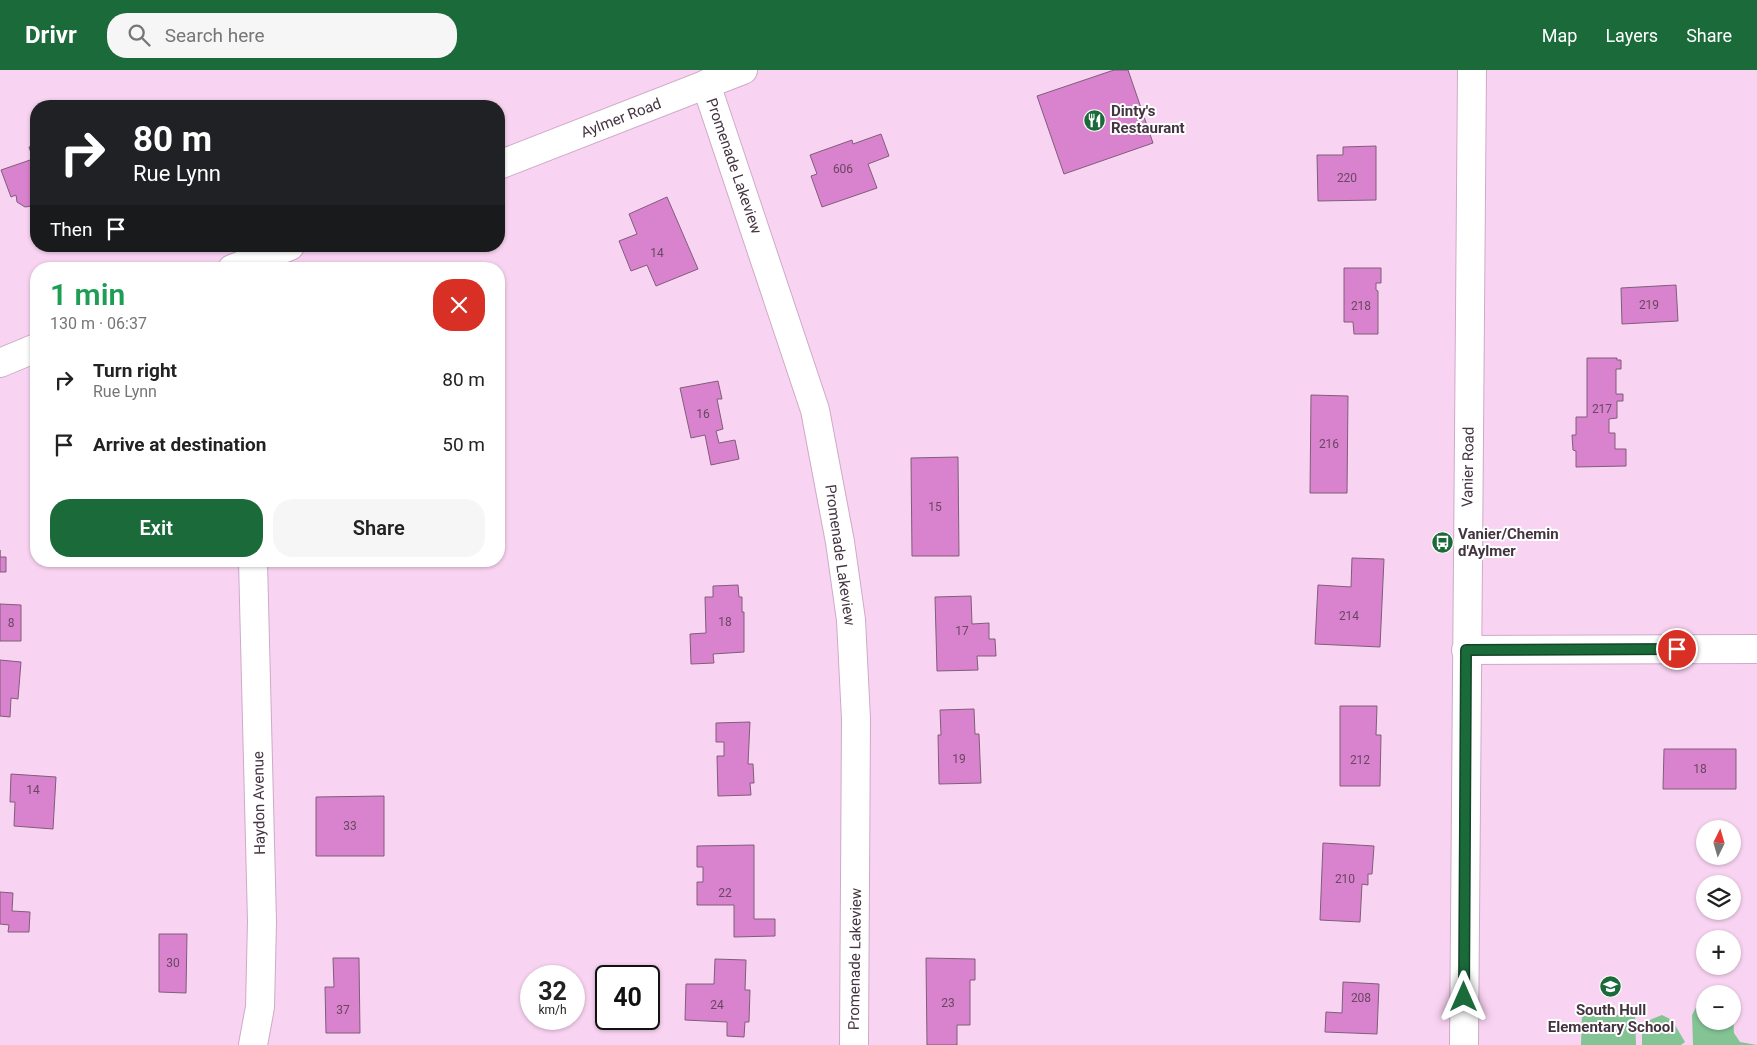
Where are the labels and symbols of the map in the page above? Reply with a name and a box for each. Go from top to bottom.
street label: Aylmer Road [578,94,664,142]
street label: Promenade Lakeview [702,96,766,236]
place label: Dinty's Restaurant [1111,102,1185,137]
restaurant icon: Dinty's Restaurant [1083,108,1107,132]
house number: 606 [833,162,853,176]
house number: 220 [1337,171,1357,185]
house number: 14 [650,246,664,260]
house number: 219 [1639,298,1659,312]
house number: 218 [1351,299,1371,313]
house number: 217 [1592,402,1612,416]
house number: 16 [696,407,710,421]
street label: Vanier Road [1458,427,1478,507]
house number: 216 [1319,437,1339,451]
street label: Promenade Lakeview [821,483,859,627]
house number: 15 [928,500,942,514]
place label: Vanier/Chemin d'Aylmer [1458,525,1559,560]
bus stop icon: Vanier/Chemin d'Aylmer [1430,531,1454,555]
house number: 214 [1339,609,1359,623]
house number: 18 [718,615,732,629]
house number: 8 [8,616,15,630]
house number: 17 [955,624,969,638]
pin [1656,628,1698,670]
street label: Haydon Avenue [249,751,269,855]
house number: 19 [952,752,966,766]
house number: 212 [1350,753,1370,767]
house number: 18 [1693,762,1707,776]
house number: 14 [26,783,40,797]
house number: 33 [343,819,357,833]
north arrow [1696,820,1741,865]
house number: 210 [1335,872,1355,886]
house number: 22 [718,886,732,900]
street label: Promenade Lakeview [845,888,865,1030]
house number: 30 [166,956,180,970]
speed limit sign: 40 [595,965,660,1030]
position arrow [1437,970,1489,1022]
school or university icon: South Hull Elementary School [1599,975,1623,999]
house number: 208 [1351,991,1371,1005]
house number: 23 [941,996,955,1010]
house number: 24 [710,998,724,1012]
place label: South Hull Elementary School [1548,1001,1674,1036]
house number: 37 [336,1003,350,1017]

